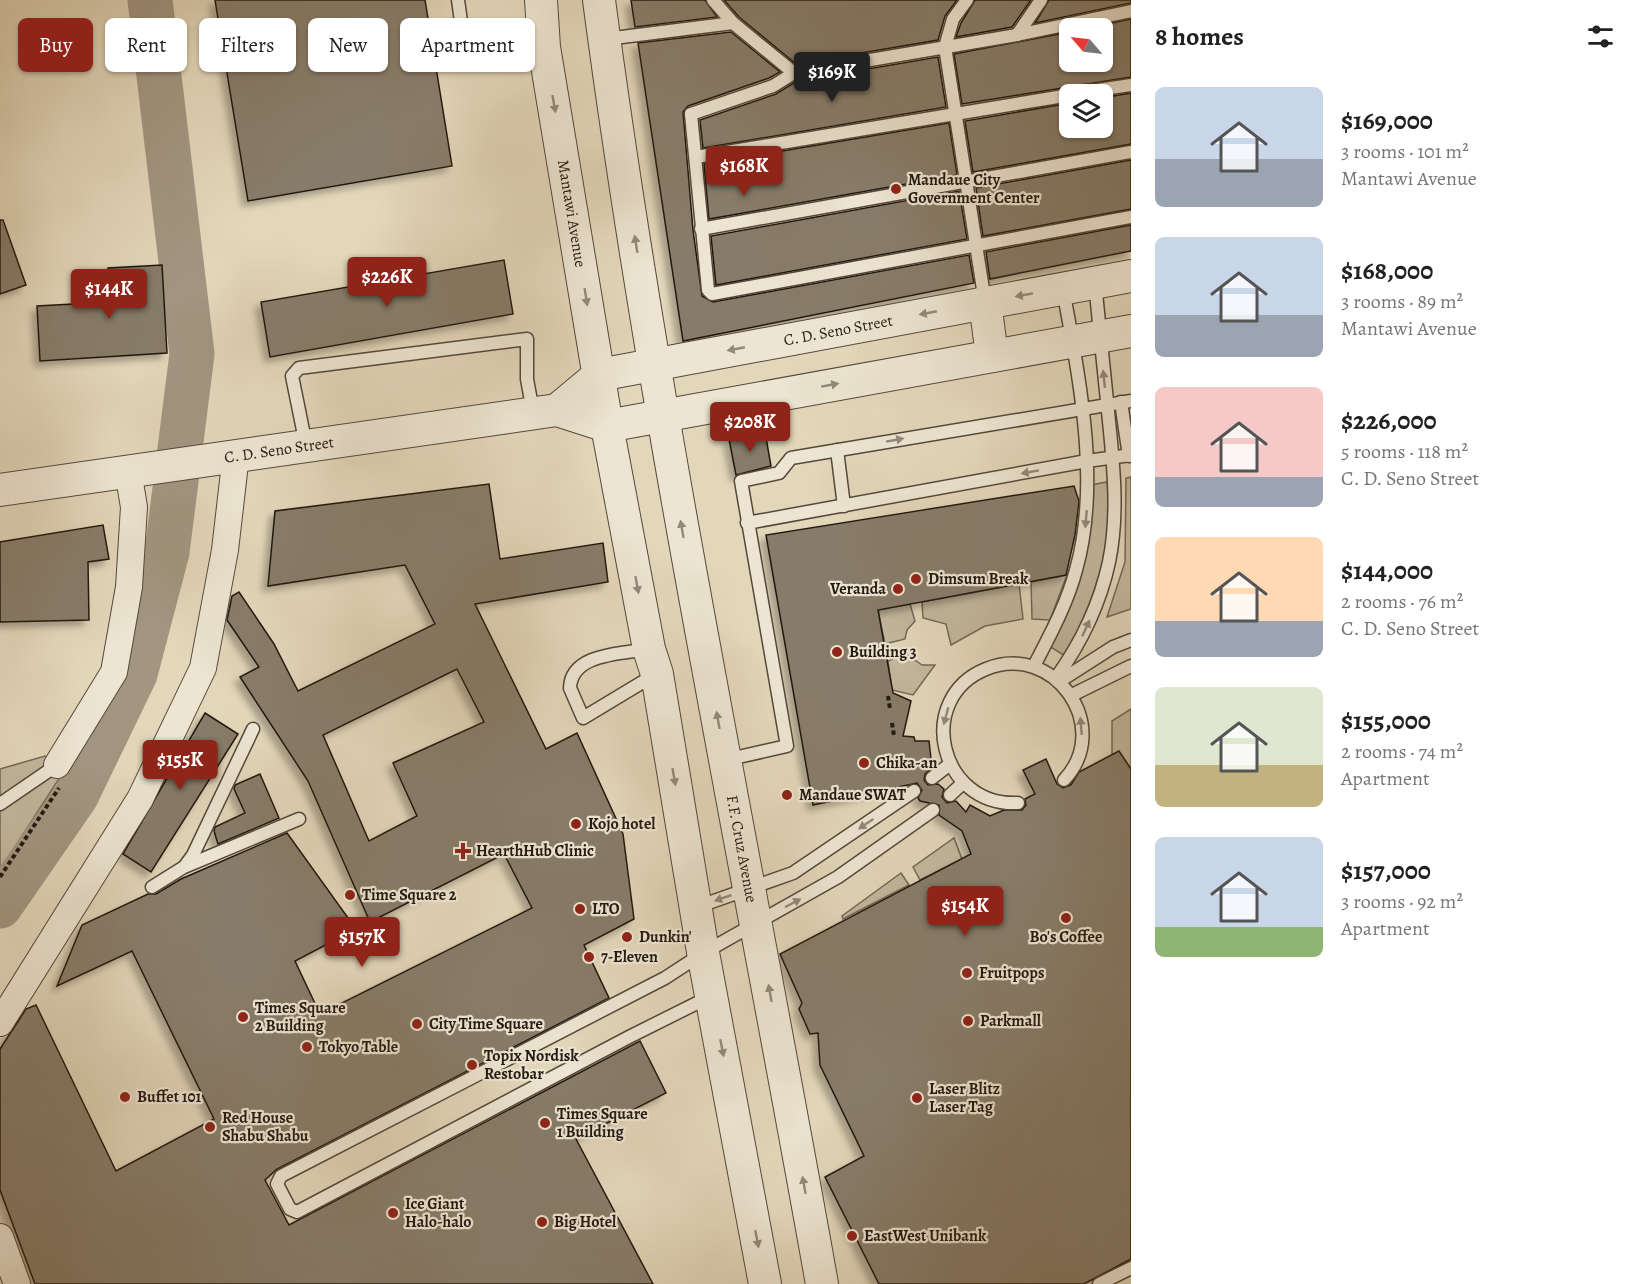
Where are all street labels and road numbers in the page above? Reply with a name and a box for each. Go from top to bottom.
street label: Mantawi Avenue [552,158,591,269]
street label: C. D. Seno Street [782,310,895,351]
street label: C. D. Seno Street [223,431,335,469]
street label: F.F. Cruz Avenue [721,793,762,905]

